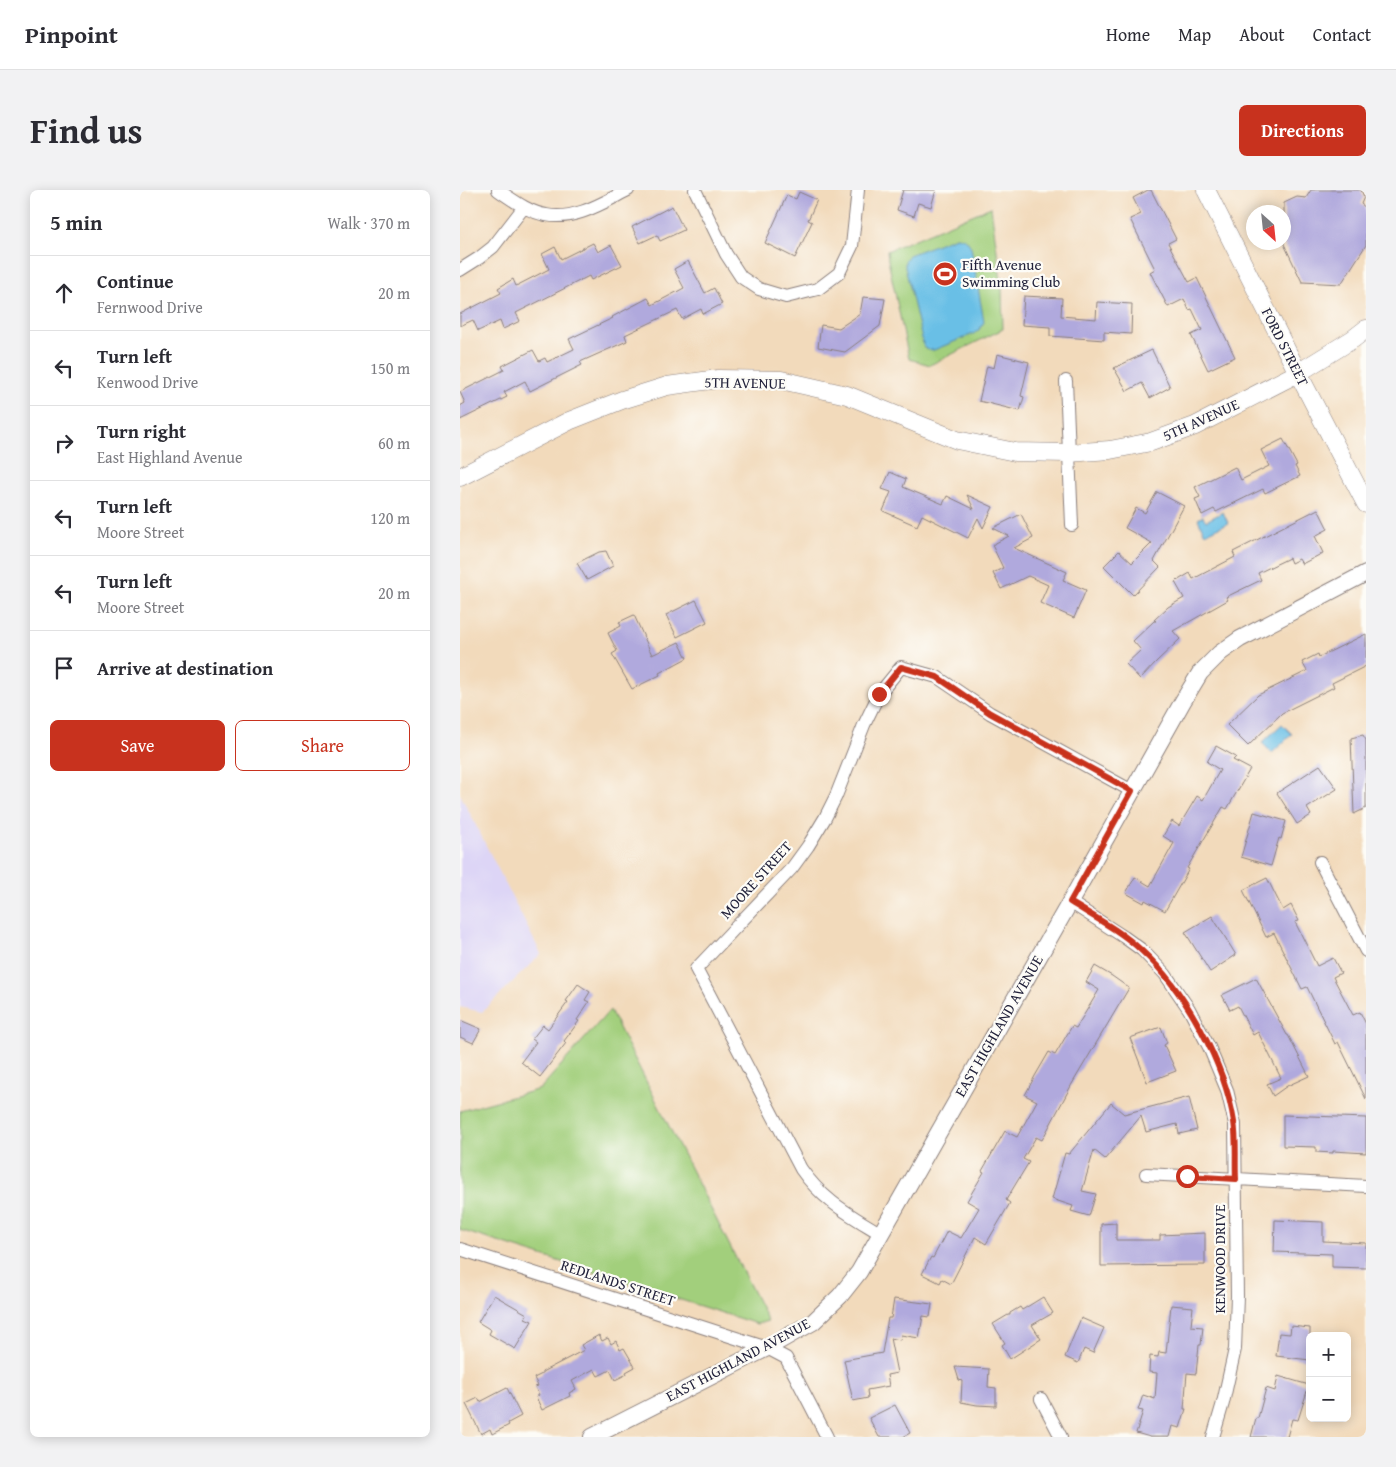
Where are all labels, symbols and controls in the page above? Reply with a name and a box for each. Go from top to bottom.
text: Pinpoint [25,17,118,52]
text: Home [1106,21,1150,48]
text: Map [1178,21,1211,48]
text: About [1239,21,1285,48]
text: Contact [1313,21,1371,48]
text: Find us [30,105,143,156]
button: Directions [1239,105,1366,156]
north arrow [1246,205,1291,250]
text: 5 min [50,207,102,238]
text: Walk · 370 m [327,211,410,235]
place label: Fifth Avenue Swimming Club [962,254,1061,292]
sports icon: Fifth Avenue Swimming Club [932,261,958,287]
text: Continue [97,267,174,295]
icon: ahead [50,279,78,307]
text: 20 m [378,281,410,305]
text: Fernwood Drive [97,295,203,319]
street label: FORD STREET [1257,304,1314,390]
text: Turn left [97,342,172,370]
icon: left [50,354,78,382]
text: 150 m [370,356,410,380]
text: Kenwood Drive [97,370,198,394]
street label: 5TH AVENUE [704,371,786,394]
street label: 5TH AVENUE [1159,393,1243,446]
text: Turn right [97,417,186,445]
icon: right [50,429,78,457]
text: 60 m [378,431,410,455]
text: East Highland Avenue [97,445,243,469]
text: Turn left [97,492,172,520]
icon: left [50,504,78,532]
text: 120 m [370,506,410,530]
text: Moore Street [97,520,184,544]
text: Turn left [97,567,172,595]
icon: left [50,579,78,607]
text: 20 m [378,581,410,605]
text: Moore Street [97,595,184,619]
icon: arrive [50,654,78,682]
text: Arrive at destination [97,654,273,682]
route end [868,683,891,706]
button: Save [50,720,225,771]
button: Share [235,720,410,771]
street label: MOORE STREET [715,836,797,923]
street label: EAST HIGHLAND AVENUE [949,951,1048,1100]
route start [1176,1165,1199,1188]
street label: KENWOOD DRIVE [1209,1204,1230,1314]
street label: REDLANDS STREET [558,1254,679,1311]
street label: EAST HIGHLAND AVENUE [662,1312,814,1406]
map controls [1306,1332,1351,1422]
button: + [1306,1332,1351,1377]
button: − [1306,1377,1351,1422]

